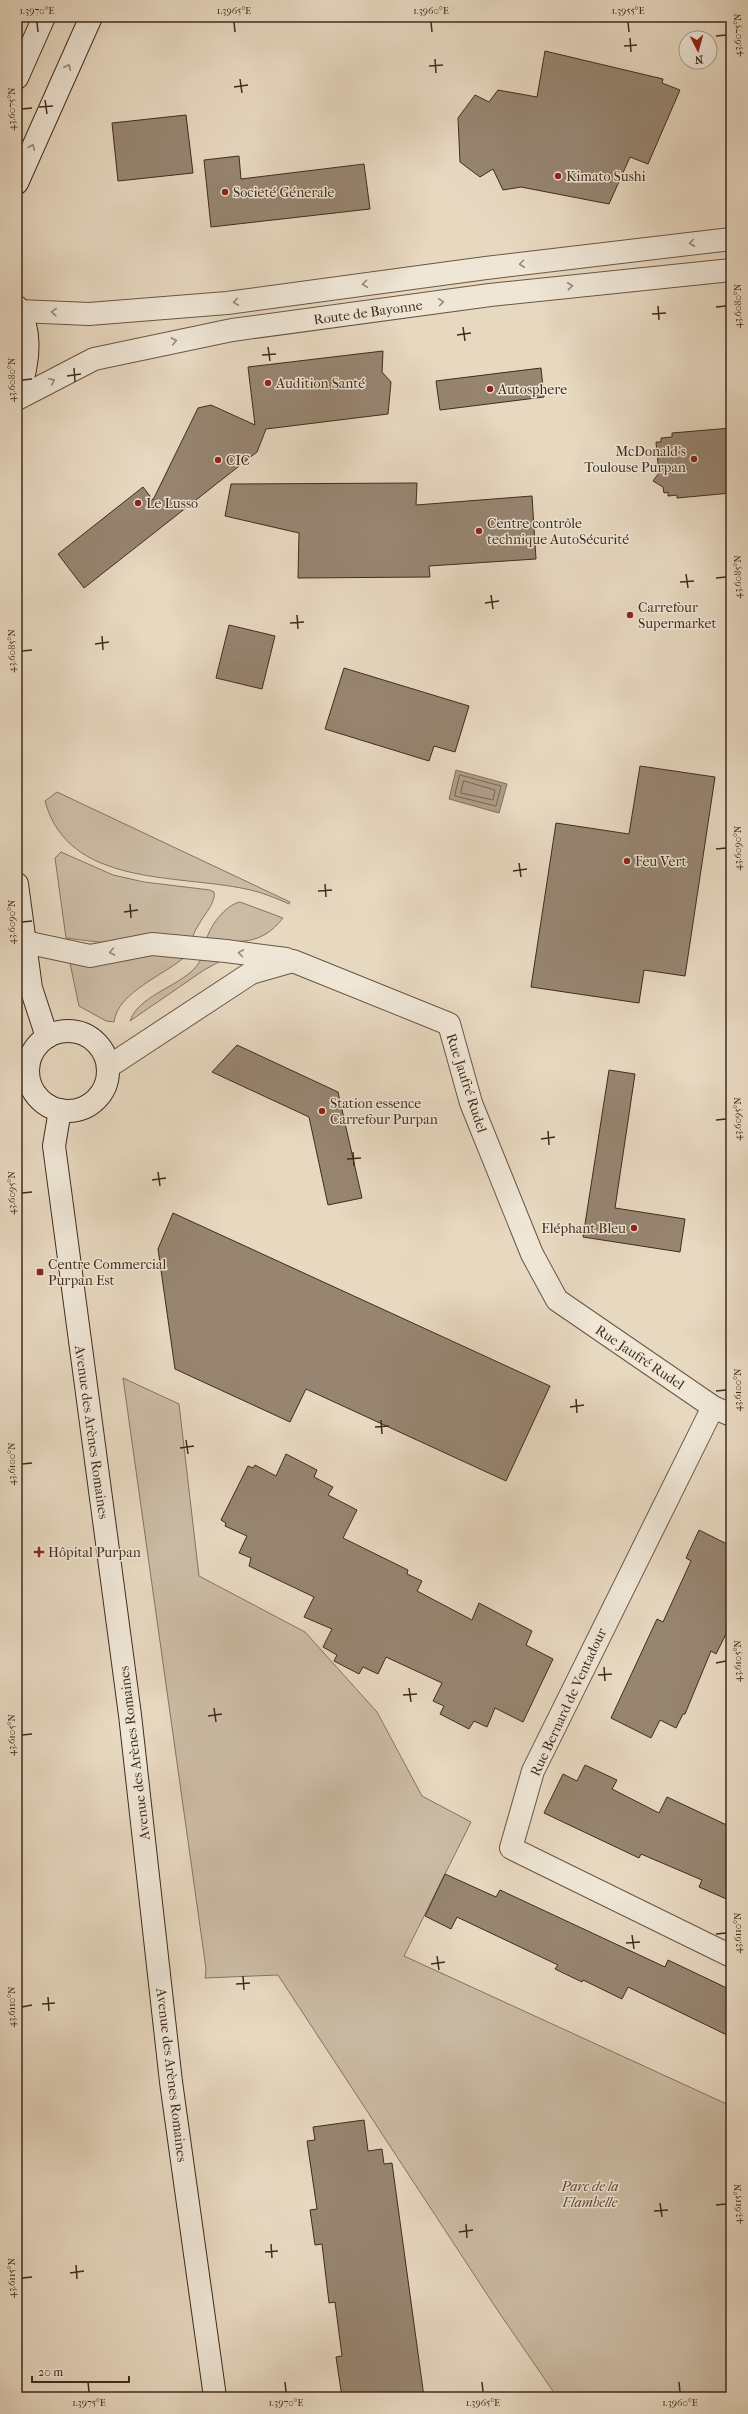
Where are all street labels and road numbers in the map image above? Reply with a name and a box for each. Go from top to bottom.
street label: Route de Bayonne [312,296,424,329]
street label: Rue Jaufré Rudel [442,1031,491,1135]
street label: Rue Jaufré Rudel [592,1321,688,1393]
street label: Avenue des Arènes Romaines [71,1343,112,1520]
street label: Rue Bernard de Ventadour [527,1625,610,1779]
street label: Avenue des Arènes Romaines [115,1665,154,1842]
street label: Avenue des Arènes Romaines [152,1986,191,2163]

